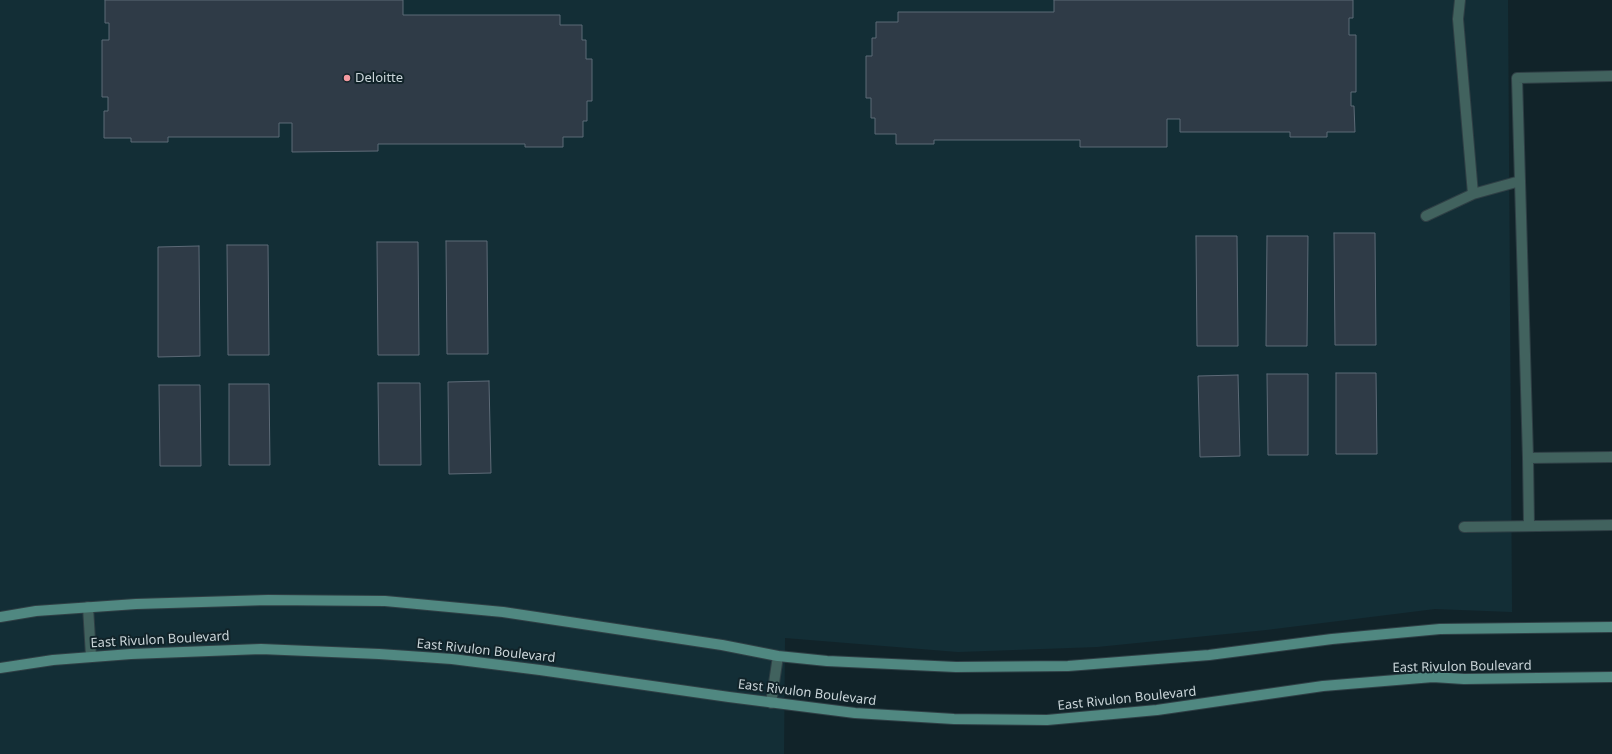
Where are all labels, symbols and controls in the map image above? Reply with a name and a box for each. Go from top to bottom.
place label: Deloitte [355,70,403,86]
marker: Deloitte [342,73,352,83]
street label: East Rivulon Boulevard [90,629,230,651]
street label: East Rivulon Boulevard [416,636,556,666]
street label: East Rivulon Boulevard [1392,658,1532,676]
street label: East Rivulon Boulevard [737,677,877,709]
street label: East Rivulon Boulevard [1057,684,1197,714]

